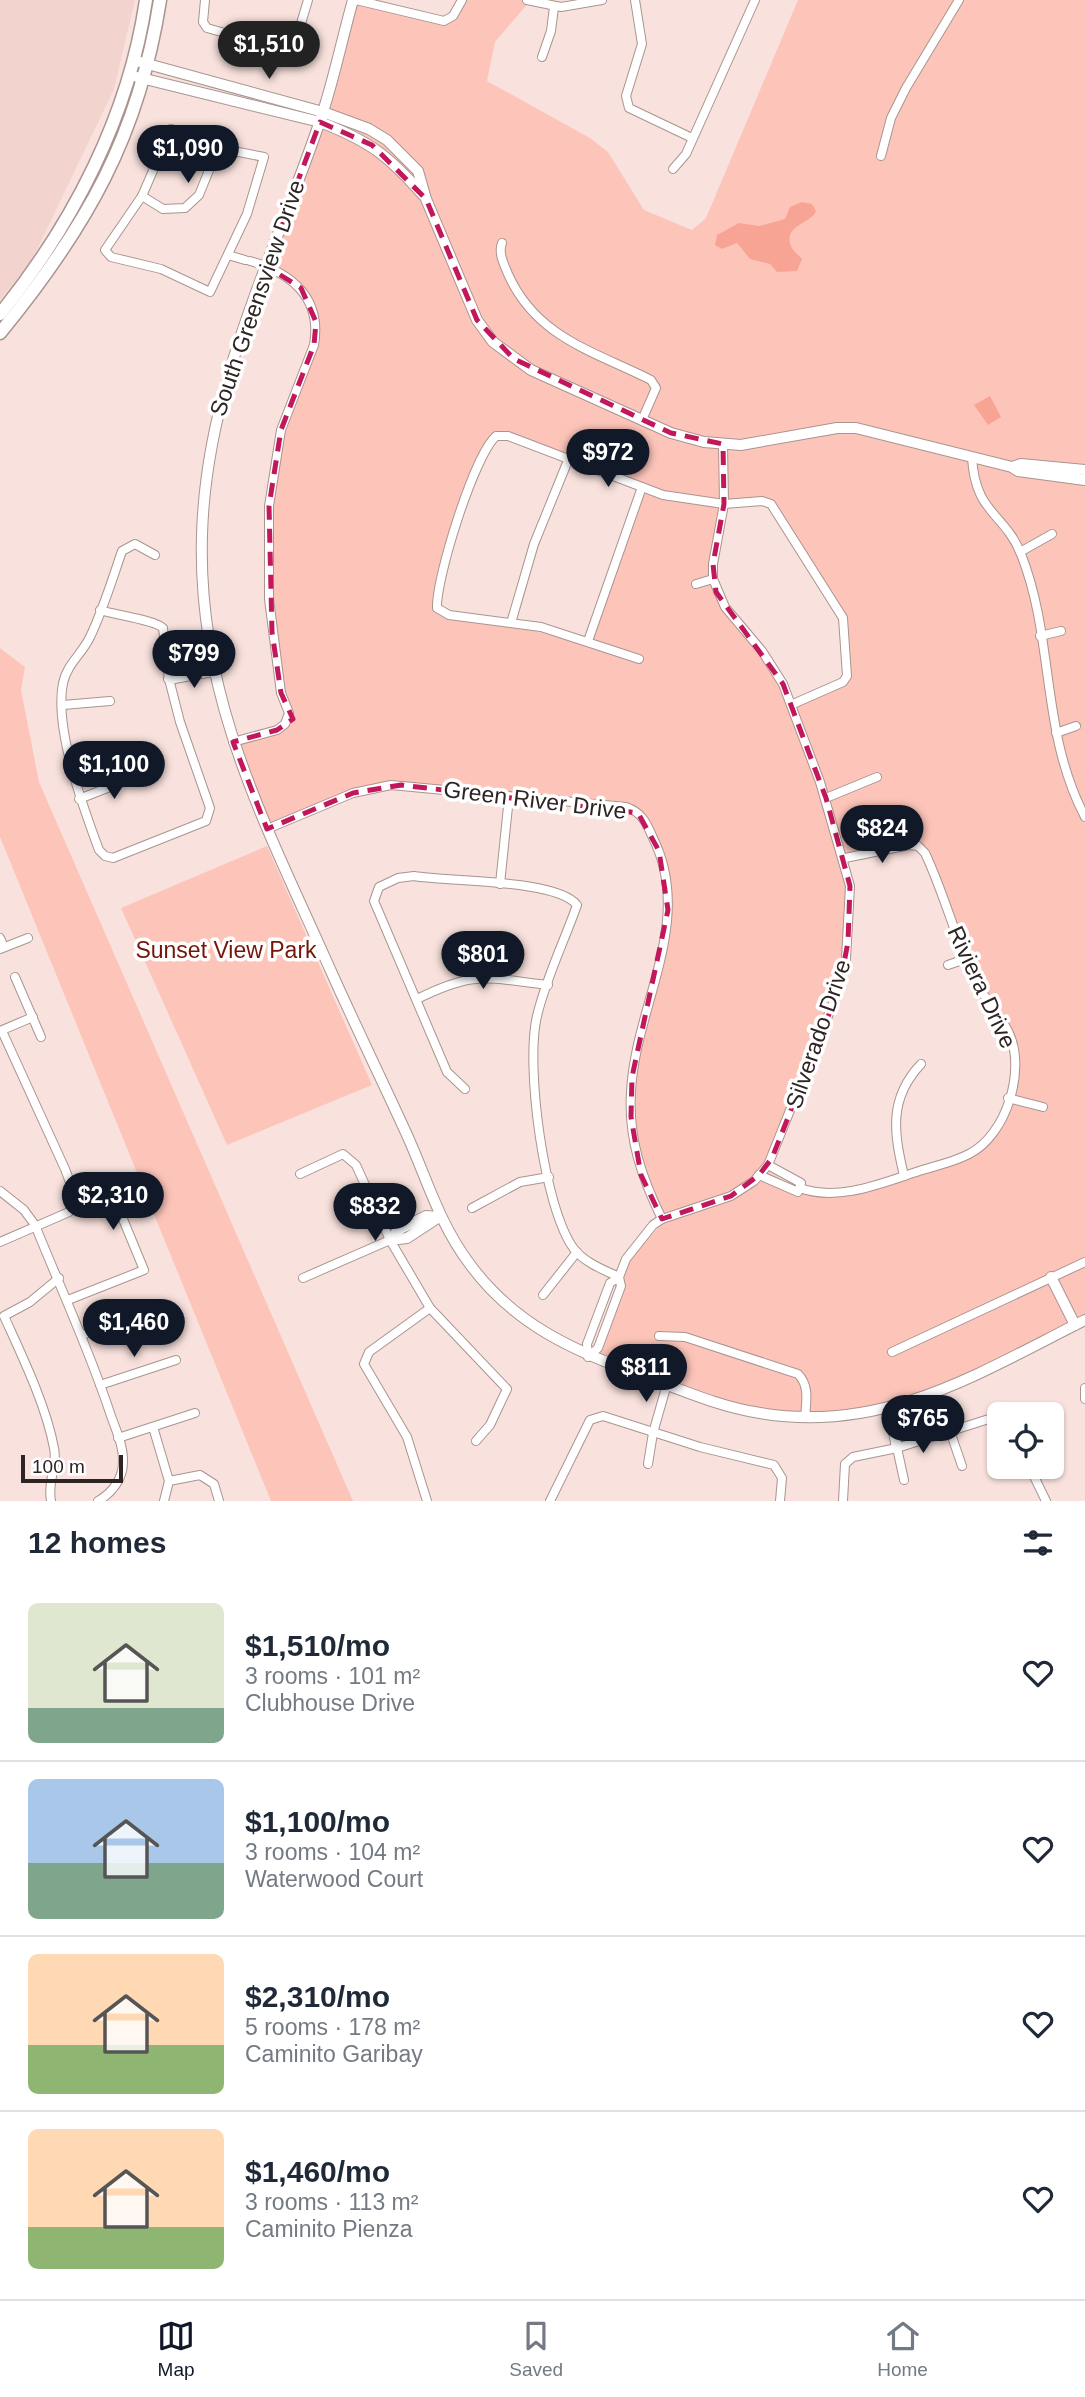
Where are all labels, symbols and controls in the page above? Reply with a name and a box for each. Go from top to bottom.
pin: $1,510 [212,22,326,81]
text: $1,510 [234,31,304,57]
pin: $1,090 [131,125,245,185]
text: $1,090 [153,135,223,161]
street label: South Greensview Drive [204,177,310,419]
pin: $972 [567,430,649,489]
text: $972 [582,439,634,465]
pin: $799 [153,630,235,690]
text: $799 [168,640,220,666]
pin: $1,100 [57,742,171,801]
text: $1,100 [79,751,149,777]
street label: Green River Drive [442,776,628,824]
pin: $824 [841,806,923,865]
text: $824 [856,815,908,841]
street label: Riviera Drive [942,922,1022,1052]
pin: $801 [442,932,524,991]
park label: Sunset View Park [135,937,317,963]
text: $801 [457,941,509,967]
street label: Silverado Drive [780,956,856,1112]
pin: $2,310 [56,1172,170,1232]
text: $2,310 [78,1182,148,1208]
pin: $832 [334,1184,416,1243]
text: $832 [349,1193,401,1219]
pin: $1,460 [77,1300,191,1359]
text: $1,460 [99,1309,169,1335]
pin: $811 [605,1344,687,1404]
text: $811 [621,1354,671,1380]
pin: $765 [882,1396,964,1455]
map controls [987,1402,1064,1479]
button: locate [987,1402,1064,1479]
text: $765 [897,1405,949,1431]
scale bar [21,1452,122,1484]
text: 100 m [32,1456,85,1477]
icon: filters [1019,1524,1057,1562]
text: 12 homes [28,1526,166,1559]
text: $1,510/mo [245,1629,390,1662]
icon: home [84,1631,168,1715]
icon: heart [1019,1654,1057,1692]
text: 3 rooms · 101 m² [245,1663,420,1689]
text: Clubhouse Drive [245,1690,415,1716]
text: $1,100/mo [245,1805,390,1838]
icon: home [84,1807,168,1891]
icon: heart [1019,1830,1057,1868]
text: 3 rooms · 104 m² [245,1839,420,1865]
text: Waterwood Court [245,1866,423,1892]
text: $2,310/mo [245,1980,390,2013]
icon: home [84,1982,168,2066]
icon: heart [1019,2005,1057,2043]
text: 5 rooms · 178 m² [245,2014,420,2040]
text: Caminito Garibay [245,2041,423,2067]
text: $1,460/mo [245,2155,390,2188]
icon: home [84,2157,168,2241]
icon: heart [1019,2180,1057,2218]
text: 3 rooms · 113 m² [245,2189,418,2215]
text: Caminito Pienza [245,2216,412,2242]
tab: Map [157,2317,195,2381]
tab: Saved [509,2317,563,2381]
tab: Home [877,2317,928,2381]

